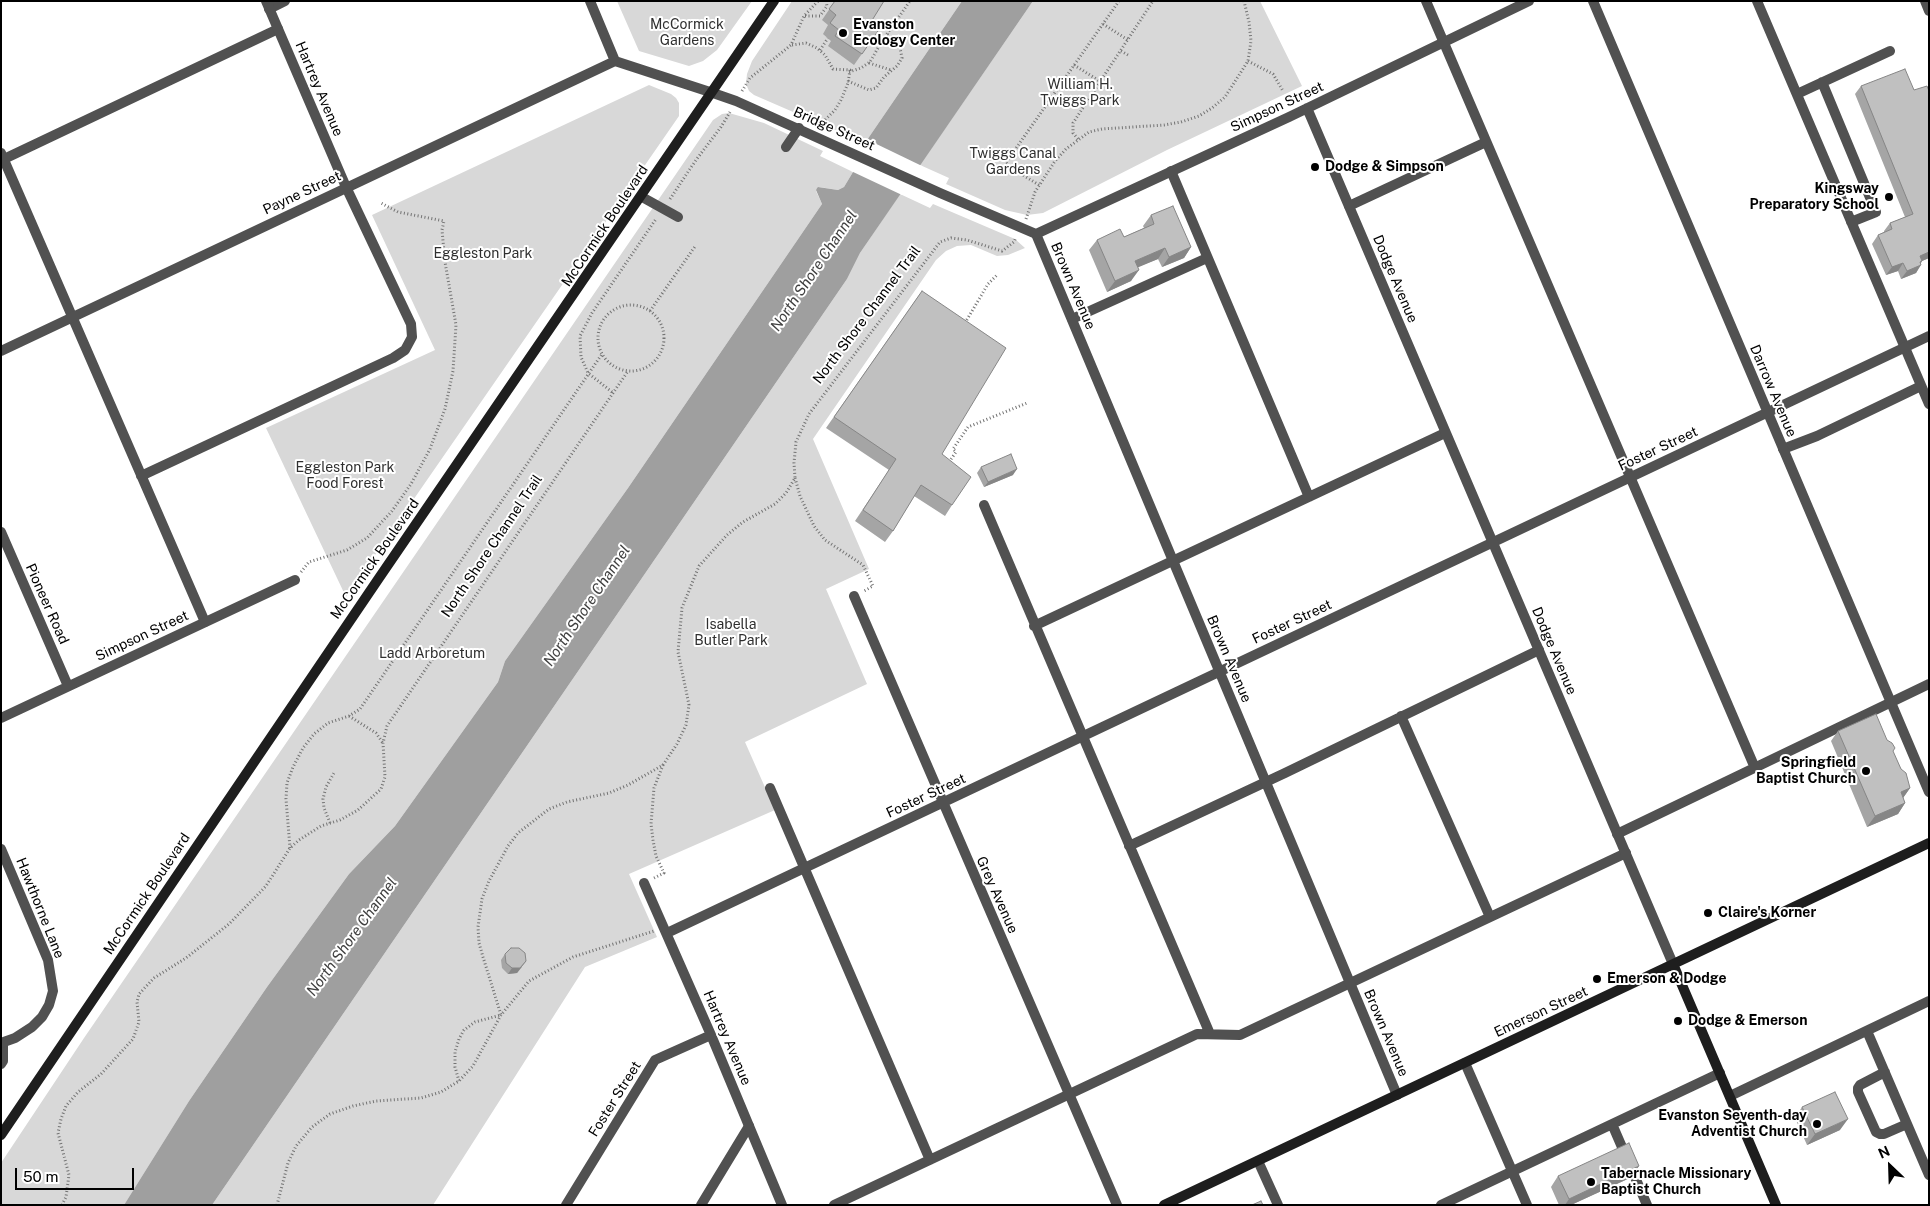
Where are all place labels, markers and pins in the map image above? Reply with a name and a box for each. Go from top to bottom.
place label: Evanston Ecology Center [853,17,955,49]
marker: Evanston Ecology Center [837,27,849,39]
place label: Dodge & Simpson [1325,159,1444,175]
marker: Dodge & Simpson [1309,161,1321,173]
place label: Kingsway Preparatory School [1750,181,1879,213]
marker: Kingsway Preparatory School [1883,191,1895,203]
place label: Springfield Baptist Church [1756,755,1856,788]
marker: Springfield Baptist Church [1860,765,1872,777]
place label: Claire's Korner [1718,905,1816,921]
marker: Claire's Korner [1702,907,1714,919]
place label: Emerson & Dodge [1607,971,1726,987]
marker: Emerson & Dodge [1591,973,1603,985]
place label: Dodge & Emerson [1688,1013,1807,1029]
marker: Dodge & Emerson [1672,1015,1684,1027]
place label: Evanston Seventh-day Adventist Church [1658,1108,1807,1140]
marker: Evanston Seventh-day Adventist Church [1811,1118,1823,1130]
place label: Tabernacle Missionary Baptist Church [1601,1166,1751,1198]
marker: Tabernacle Missionary Baptist Church [1585,1176,1597,1188]

